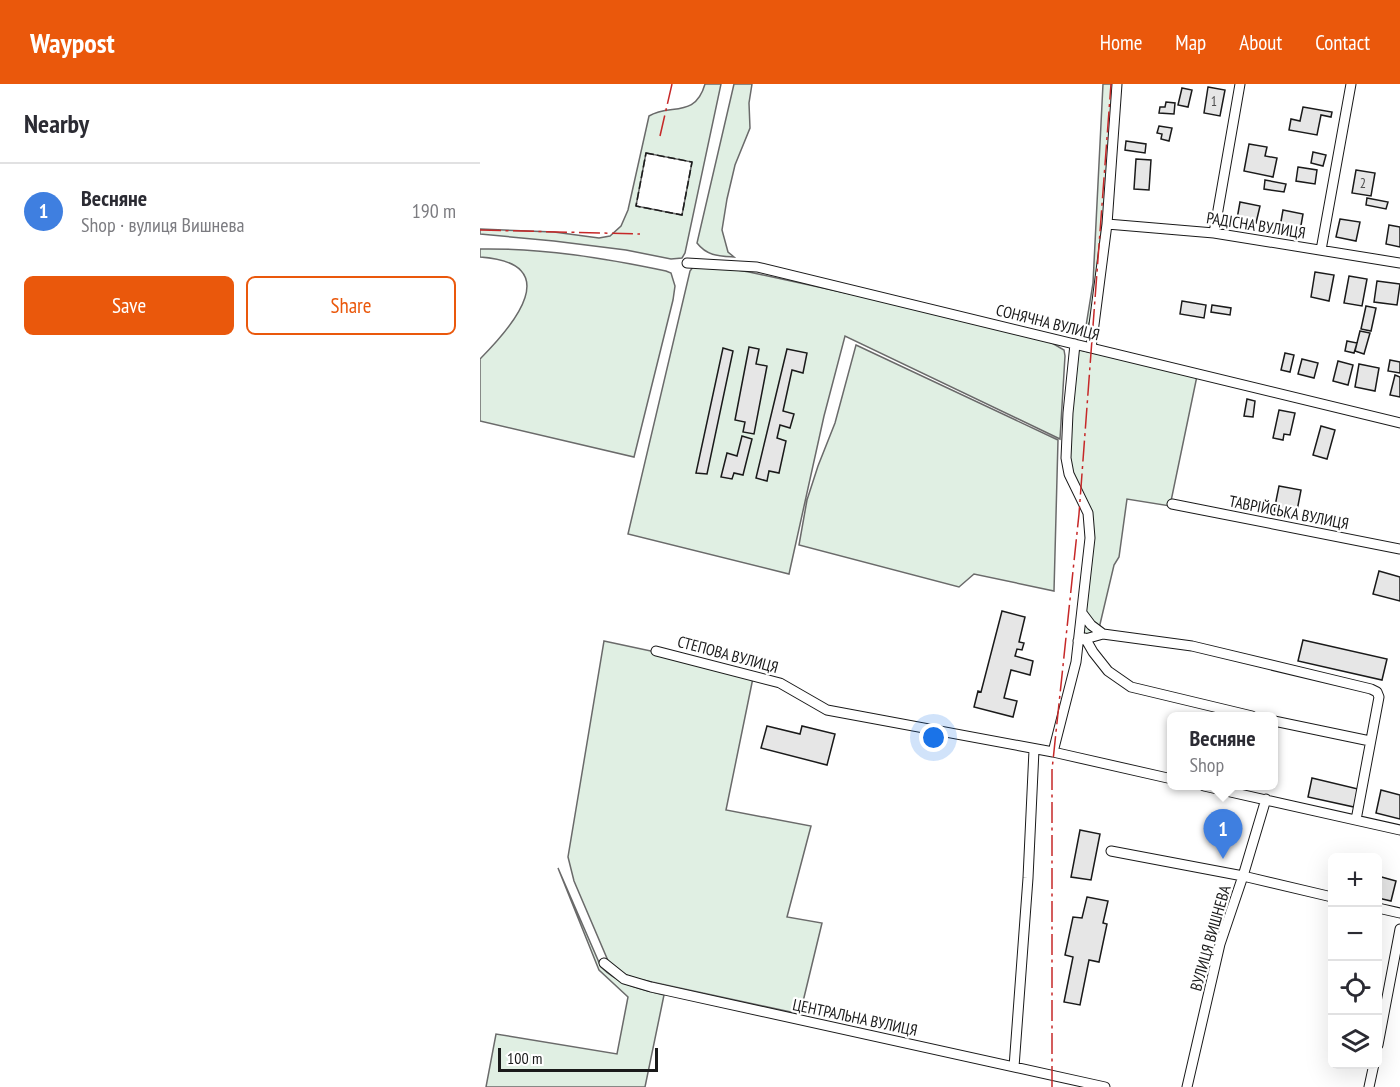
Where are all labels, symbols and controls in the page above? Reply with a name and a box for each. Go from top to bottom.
text: Waypost [30,24,115,61]
text: Home [1100,29,1142,56]
text: Map [1175,29,1206,56]
text: About [1239,29,1282,56]
text: Contact [1315,29,1370,56]
house number: 1 [1211,92,1217,110]
text: Nearby [24,107,89,140]
house number: 2 [1360,174,1366,192]
text: Весняне [81,184,147,212]
text: 1 [39,198,48,224]
text: 190 m [412,198,456,224]
street label: РАДІСНА ВУЛИЦЯ [1205,207,1307,243]
text: Shop · вулиця Вишнева [81,212,245,238]
button: Save [24,276,234,335]
button: Share [246,276,456,335]
street label: СОНЯЧНА ВУЛИЦЯ [994,299,1102,345]
street label: ТАВРІЙСЬКА ВУЛИЦЯ [1228,491,1350,533]
street label: СТЕПОВА ВУЛИЦЯ [675,631,781,677]
popup [1167,712,1278,790]
your location [919,723,948,752]
text: Весняне [1189,724,1256,752]
text: Shop [1189,752,1224,778]
pin: 1 [1204,810,1242,859]
map controls [1328,853,1382,1069]
button: + [1328,853,1382,907]
street label: ВУЛИЦЯ ВИШНЕВА [1185,883,1235,993]
button: − [1328,907,1382,961]
button: locate [1328,961,1382,1015]
street label: ЦЕНТРАЛЬНА ВУЛИЦЯ [791,994,919,1040]
button: layers [1328,1015,1382,1069]
scale bar [498,1045,658,1072]
text: 100 m [507,1048,542,1068]

